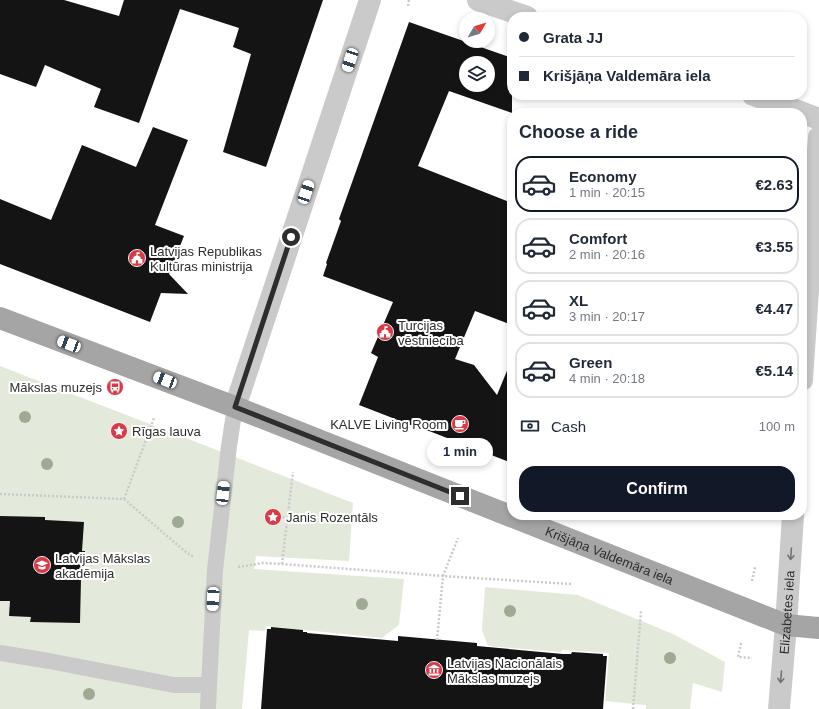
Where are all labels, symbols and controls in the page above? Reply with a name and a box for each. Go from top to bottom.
north arrow [459,12,495,48]
map controls [459,12,495,92]
text: Grata JJ [543,29,603,46]
car [341,47,359,73]
button: layers [459,56,495,92]
text: Krišjāņa Valdemāra iela [543,67,711,84]
text: Choose a ride [519,122,638,142]
icon: car [521,166,557,202]
text: Economy [569,168,637,185]
text: €2.63 [755,176,793,193]
car [296,179,316,205]
text: 1 min · 20:15 [569,185,645,200]
route start [282,228,300,246]
icon: car [521,228,557,264]
text: Comfort [569,230,627,247]
text: €3.55 [755,238,793,255]
place label: Latvijas Republikas Kultūras ministrija [150,244,263,274]
text: 2 min · 20:16 [569,247,645,262]
public building icon: Latvijas Republikas Kultūras ministrija [127,248,147,268]
icon: car [521,290,557,326]
text: XL [569,292,588,309]
text: €4.47 [755,300,793,317]
text: 3 min · 20:17 [569,309,645,324]
place label: Turcijas vēstniecība [398,318,465,348]
public building icon: Turcijas vēstniecība [375,322,395,342]
car [56,334,82,354]
icon: car [521,352,557,388]
text: Green [569,354,612,371]
text: €5.14 [755,362,793,379]
car [152,370,178,390]
text: 4 min · 20:18 [569,371,645,386]
bus stop icon: Mākslas muzejs [105,377,125,397]
place label: Mākslas muzejs [10,380,102,395]
cafe icon: KALVE Living Room [450,414,470,434]
icon: cash [519,415,541,437]
place label: KALVE Living Room [330,417,447,432]
text: Cash [551,418,586,435]
text: 100 m [759,419,795,434]
place icon: Rīgas lauva [109,421,129,441]
place label: Rīgas lauva [132,424,201,439]
callout: 1 min [427,438,493,466]
text: 1 min [443,444,477,459]
button: Confirm [519,466,795,512]
car [216,480,230,506]
route end [451,487,469,505]
place icon: Janis Rozentāls [263,507,283,527]
place label: Janis Rozentāls [286,510,378,525]
street label: Krišjāņa Valdemāra iela [543,524,676,588]
one-way arrow [787,547,794,560]
place label: Latvijas Mākslas akadēmija [55,551,151,581]
school or university icon: Latvijas Mākslas akadēmija [32,555,52,575]
street label: Elizabetes iela [777,569,798,655]
car [206,587,220,611]
place label: Latvijas Nacionālais Mākslas muzejs [447,656,562,686]
museum icon: Latvijas Nacionālais Mākslas muzejs [424,660,444,680]
one-way arrow [778,671,785,684]

